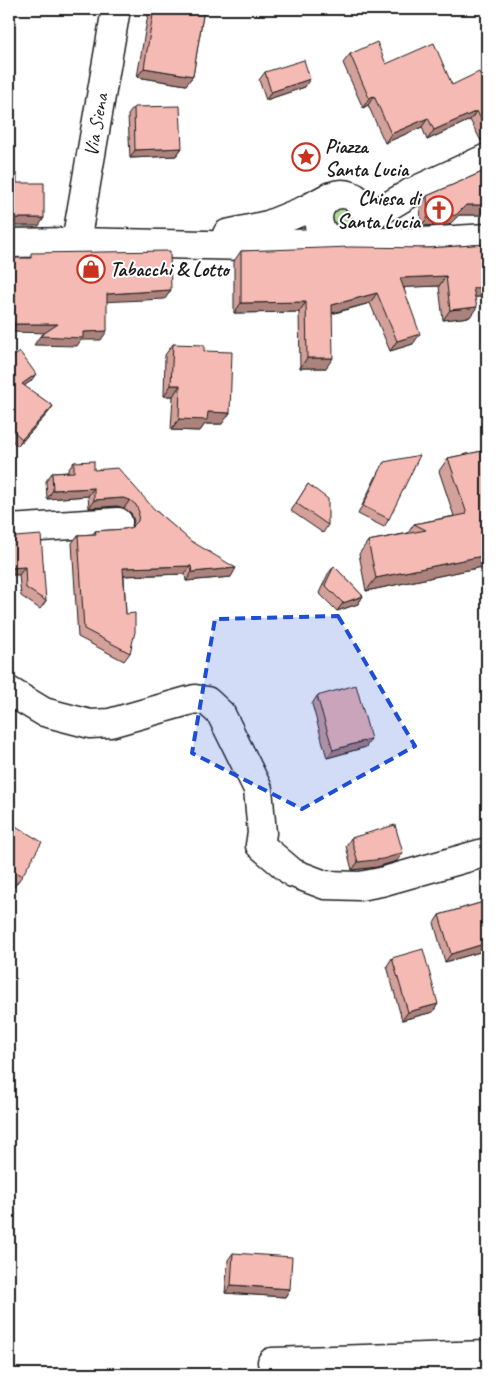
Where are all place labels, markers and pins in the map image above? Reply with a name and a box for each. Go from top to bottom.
place label: Piazza Santa Lucia [325,134,410,182]
place icon: Piazza Santa Lucia [291,142,321,172]
place label: Chiesa di Santa Lucia [337,186,423,234]
church icon: Chiesa di Santa Lucia [424,195,454,225]
shop icon: Tabacchi & Lotto [76,254,106,284]
place label: Tabacchi & Lotto [110,257,231,282]

